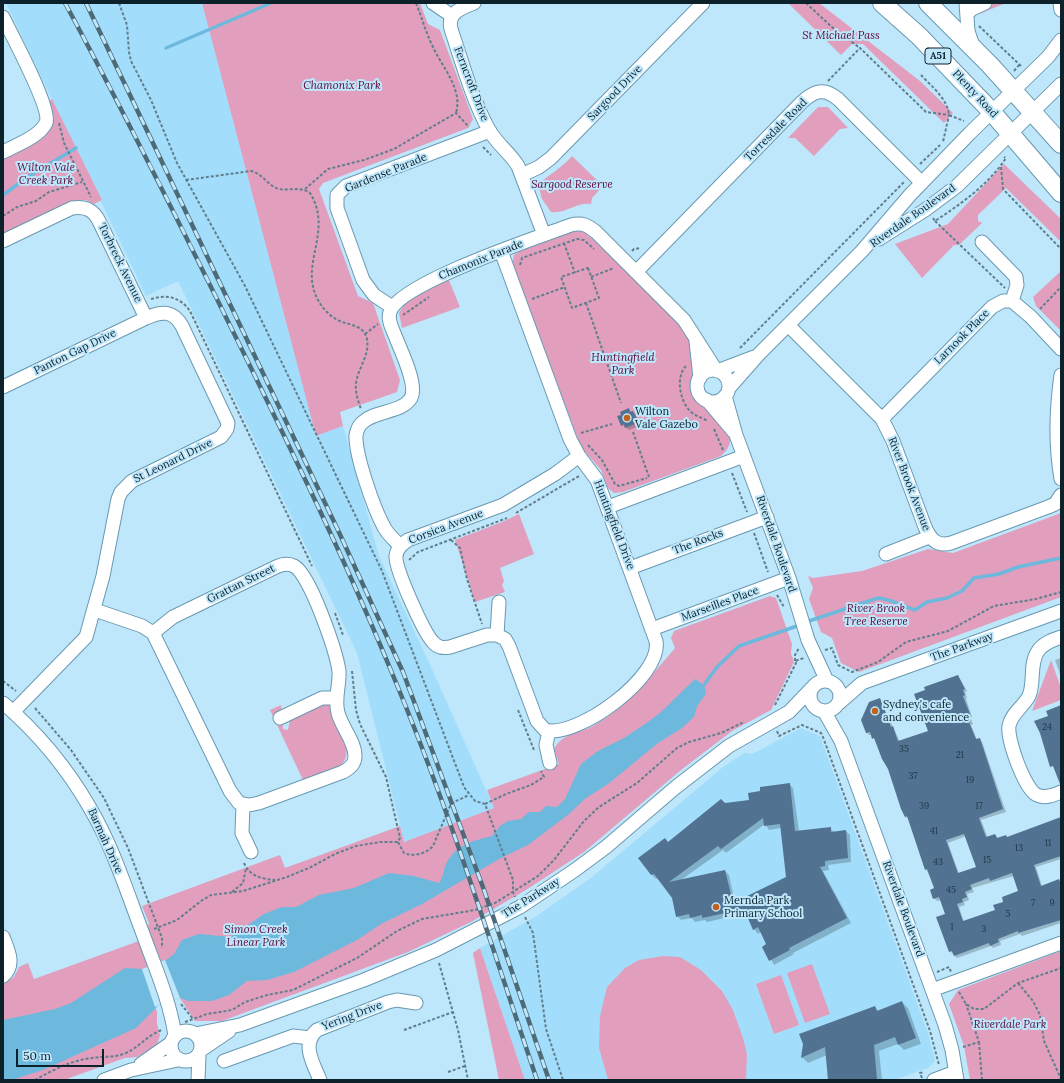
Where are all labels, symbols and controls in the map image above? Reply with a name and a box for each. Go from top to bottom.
park label: St Michael Pass [802,29,880,43]
street label: Ferncroft Drive [451,45,491,123]
road number: A51 [925,48,951,64]
street label: Sargood Drive [585,62,645,124]
street label: Plenty Road [949,67,1001,121]
park label: Chamonix Park [303,79,381,93]
street label: Torresdale Road [742,96,810,164]
street label: Gardense Parade [343,151,429,195]
park label: Wilton Vale Creek Park [17,161,75,187]
park label: Sargood Reserve [531,178,613,192]
street label: Riverdale Boulevard [868,182,958,250]
street label: Torbreck Avenue [95,221,145,305]
street label: Chamonix Parade [437,237,525,283]
street label: Larnook Place [932,307,992,367]
street label: Panton Gap Drive [32,326,118,378]
park label: Huntingfield Park [591,351,655,377]
place label: Wilton Vale Gazebo [635,405,698,431]
marker: Wilton Vale Gazebo [622,413,632,423]
street label: River Brook Avenue [885,435,933,533]
street label: St Leonard Drive [131,436,215,486]
street label: Huntingfield Drive [591,478,637,572]
street label: Riverdale Boulevard [753,494,799,594]
street label: Corsica Avenue [407,507,485,547]
street label: The Rocks [671,526,725,558]
street label: Grattan Street [205,562,277,606]
street label: Marseilles Place [679,584,761,624]
park label: River Brook Tree Reserve [844,602,908,628]
street label: The Parkway [929,630,995,664]
place label: Sydney's cafe and convenience [883,698,969,724]
marker: Sydney's cafe and convenience [870,706,880,716]
house number: 24 [1042,722,1052,732]
house number: 35 [899,744,909,754]
house number: 21 [956,750,964,760]
house number: 37 [909,771,917,781]
house number: 19 [966,775,974,785]
house number: 39 [919,801,929,811]
house number: 17 [975,801,983,811]
street label: Barmah Drive [85,806,125,876]
house number: 41 [930,826,938,836]
house number: 11 [1045,838,1051,848]
house number: 13 [1015,843,1023,853]
house number: 15 [983,855,991,865]
house number: 43 [933,857,943,867]
street label: Riverdale Boulevard [879,859,927,959]
street label: The Parkway [500,875,562,921]
house number: 45 [946,885,956,895]
place label: Mernda Park Primary School [724,894,802,920]
house number: 7 [1031,898,1035,908]
house number: 9 [1049,898,1055,908]
marker: Mernda Park Primary School [711,902,721,912]
house number: 5 [1006,909,1010,919]
house number: 1 [950,922,954,932]
park label: Simon Creek Linear Park [224,923,288,949]
house number: 3 [981,924,987,934]
street label: Yering Drive [320,998,384,1034]
park label: Riverdale Park [974,1018,1046,1032]
scale bar [18,1041,106,1067]
text: 50 m [23,1048,51,1063]

